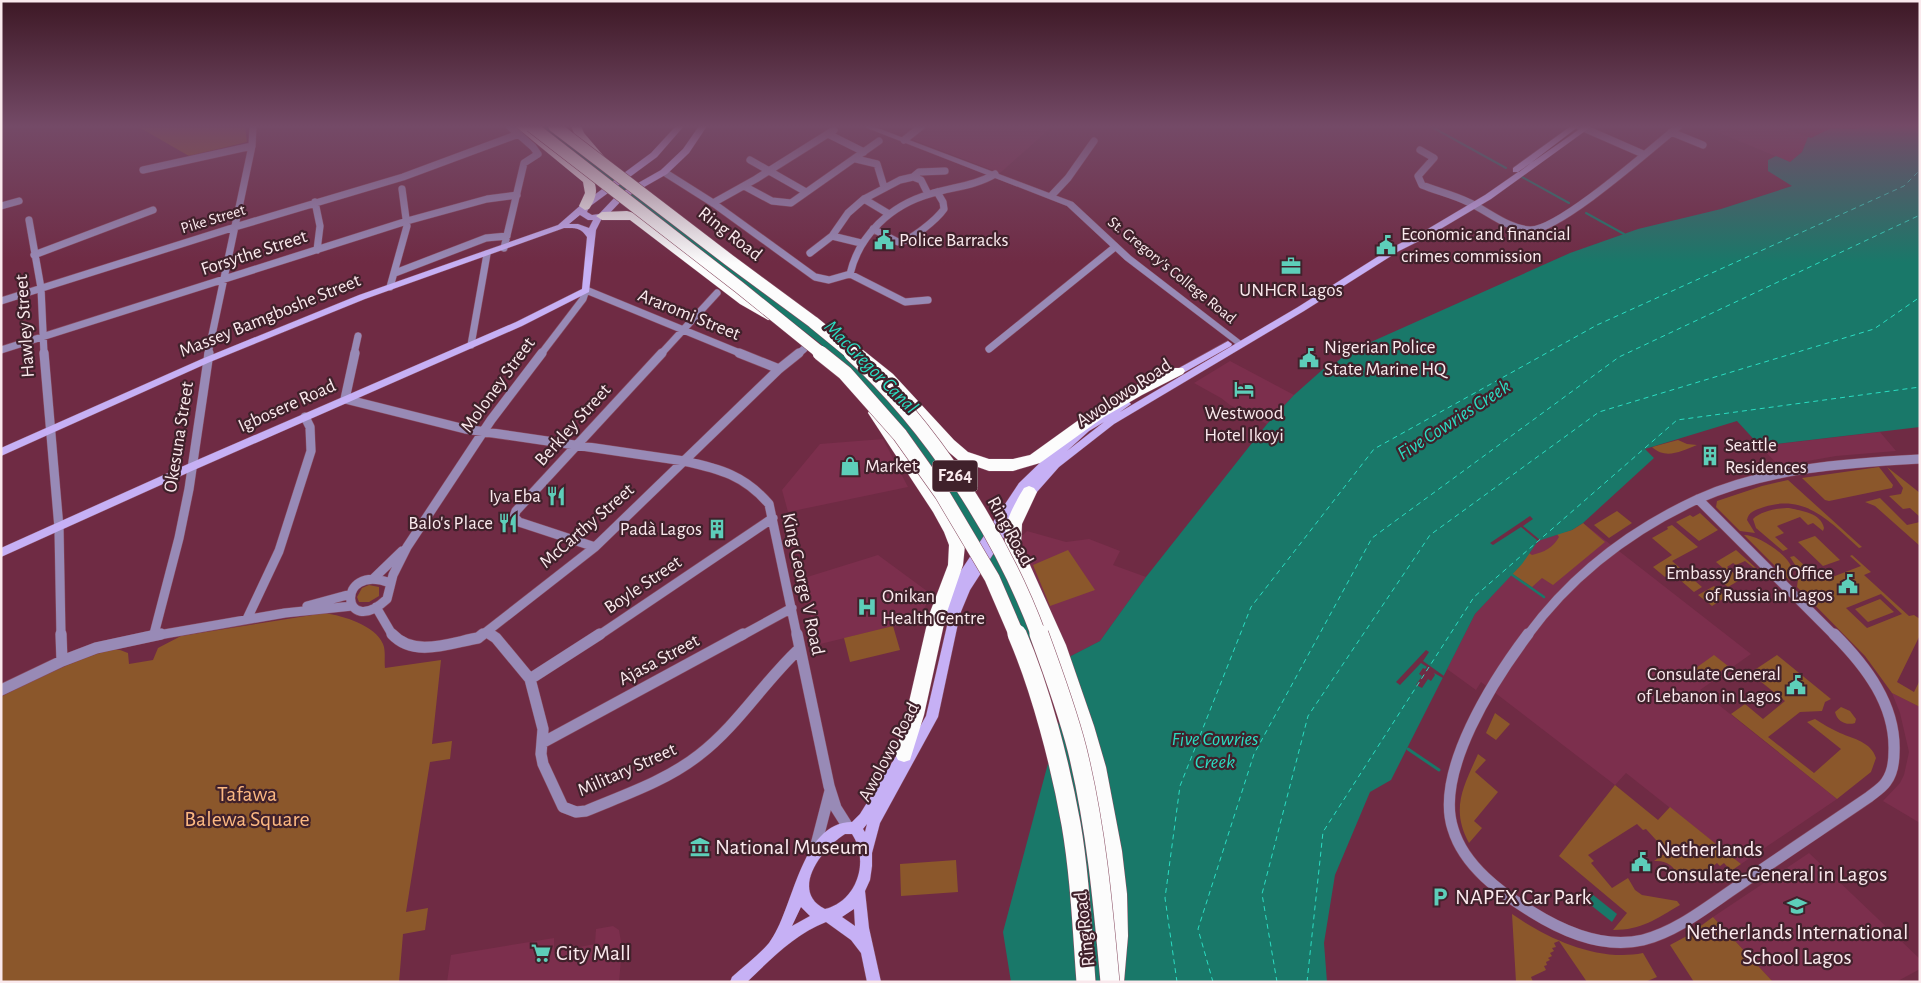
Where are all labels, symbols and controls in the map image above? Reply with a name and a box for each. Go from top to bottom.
street label: Pike Street [179,202,247,236]
street label: Ring Road [695,203,766,265]
street label: St. Gregory's College Road [1104,214,1239,327]
place label: Economic and financial crimes commission [1401,225,1571,266]
street label: Forsythe Street [198,227,310,279]
public building icon: Police Barracks [873,229,895,251]
place label: Police Barracks [899,231,1009,250]
public building icon: Economic and financial crimes commission [1375,234,1397,256]
office icon: UNHCR Lagos [1280,255,1302,277]
street label: Massey Bamgboshe Street [177,271,363,361]
street label: Hawley Street [12,274,38,378]
place label: UNHCR Lagos [1239,281,1343,300]
street label: Araromi Street [635,286,743,344]
water label: MacGregor Canal [820,316,922,418]
street label: Moloney Street [457,334,539,436]
place label: Nigerian Police State Marine HQ [1324,338,1448,379]
public building icon: Nigerian Police State Marine HQ [1298,347,1320,369]
street label: Awolowo Road [1073,355,1175,431]
street label: Igbosere Road [235,376,339,436]
water label: Five Cowries Creek [1394,376,1514,464]
hotel icon: Westwood Hotel Ikoyi [1233,378,1255,400]
street label: Okesuna Street [161,380,197,494]
street label: Berkley Street [531,380,615,470]
place label: Westwood Hotel Ikoyi [1204,404,1284,445]
place label: Seattle Residences [1725,436,1807,477]
building icon: Seattle Residences [1699,445,1721,467]
shop icon: Market [839,455,861,477]
place label: Market [865,457,918,476]
road number: F264 [932,461,978,492]
street label: McCarthy Street [536,480,638,572]
restaurant icon: Iya Eba [545,485,567,507]
place label: Iya Eba [489,487,541,506]
street label: Ring Road [983,494,1037,569]
street label: King George V Road [779,511,827,657]
restaurant icon: Balo's Place [497,512,519,534]
place label: Balo's Place [408,514,493,533]
building icon: Padà Lagos [706,518,728,540]
place label: Padà Lagos [620,520,702,539]
street label: Boyle Street [601,552,685,618]
place label: Embassy Branch Office of Russia in Lagos [1666,564,1833,605]
public building icon: Embassy Branch Office of Russia in Lagos [1837,573,1859,595]
place label: Onikan Health Centre [882,587,985,628]
hospital icon: Onikan Health Centre [856,596,878,618]
street label: Ajasa Street [615,631,703,689]
place label: Consulate General of Lebanon in Lagos [1637,665,1781,706]
public building icon: Consulate General of Lebanon in Lagos [1785,674,1807,696]
street label: Awolowo Road [855,699,923,805]
water label: Five Cowries Creek [1172,729,1259,772]
street label: Military Street [575,740,679,800]
park label: Tafawa Balewa Square [184,783,310,830]
museum icon: National Museum [689,836,711,858]
place label: National Museum [715,836,868,858]
place label: Netherlands Consulate-General in Lagos [1656,838,1887,885]
public building icon: Netherlands Consulate-General in Lagos [1630,851,1652,873]
parking icon: NAPEX Car Park [1429,886,1451,908]
place label: NAPEX Car Park [1455,886,1592,908]
street label: Ring Road [1072,890,1098,967]
school or university icon: Netherlands International School Lagos [1786,895,1808,917]
place label: Netherlands International School Lagos [1686,921,1908,968]
supermarket icon: City Mall [530,942,552,964]
place label: City Mall [556,942,631,964]

